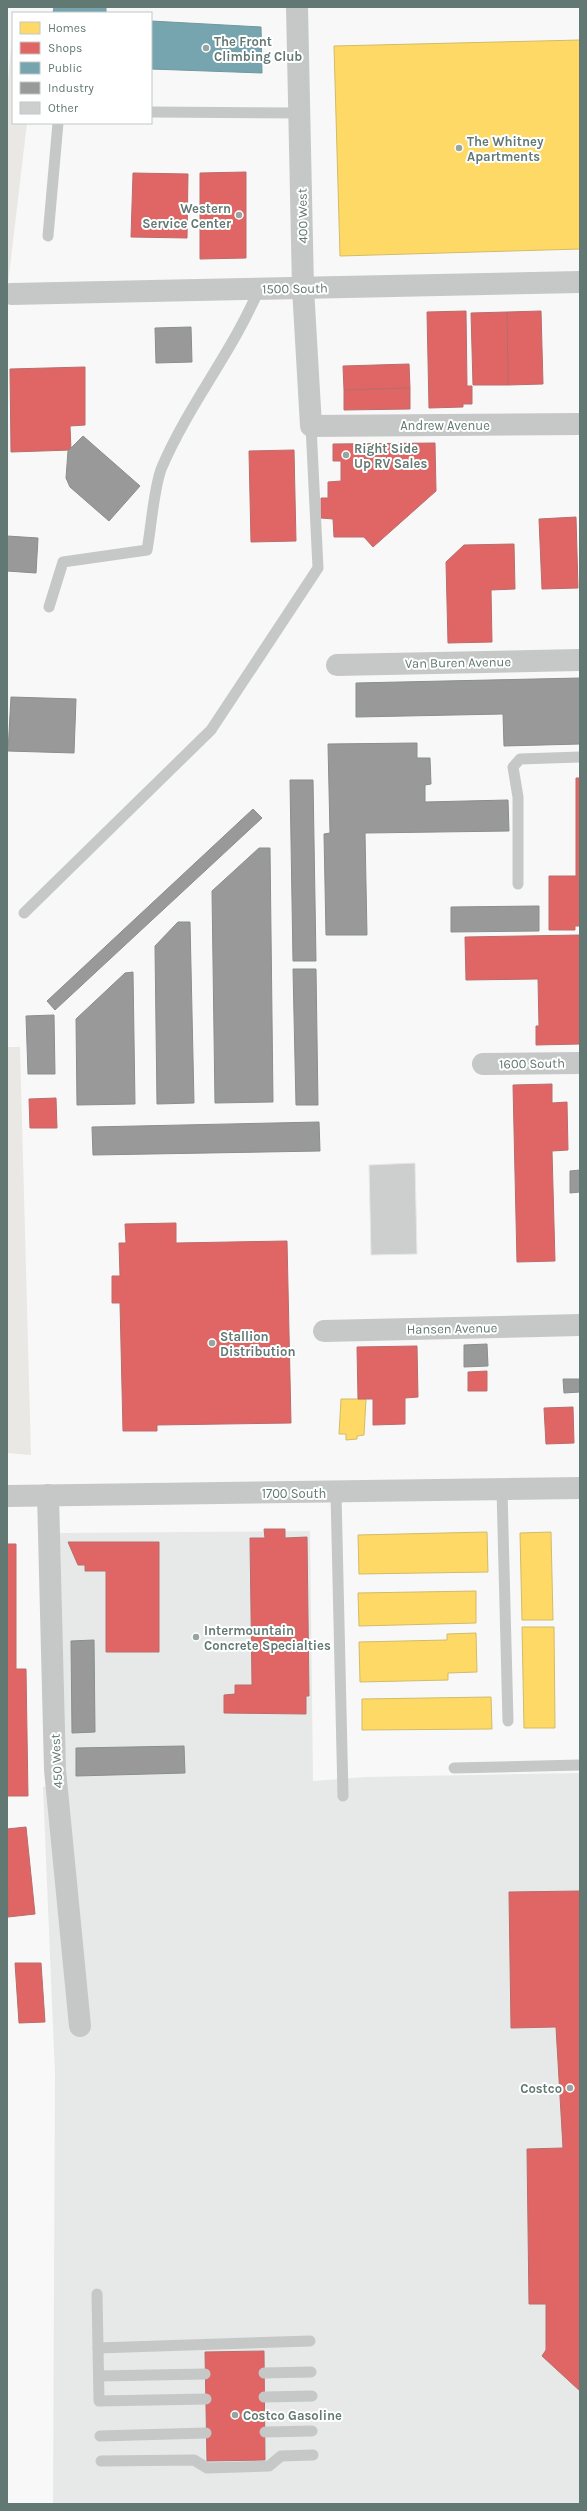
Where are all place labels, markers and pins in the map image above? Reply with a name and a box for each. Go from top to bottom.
place label: The Front Climbing Club [214,34,302,64]
marker: The Front Climbing Club [201,43,211,53]
place label: The Whitney Apartments [467,134,544,164]
marker: The Whitney Apartments [454,143,464,153]
place label: Western Service Center [142,201,232,231]
marker: Western Service Center [234,210,244,220]
place label: Right Side Up RV Sales [354,441,427,471]
marker: Right Side Up RV Sales [341,450,351,460]
place label: Stallion Distribution [220,1329,296,1359]
marker: Stallion Distribution [207,1338,217,1348]
place label: Intermountain Concrete Specialties [204,1623,331,1653]
marker: Intermountain Concrete Specialties [191,1632,201,1642]
place label: Costco [520,2081,562,2096]
marker: Costco [565,2083,575,2093]
place label: Costco Gasoline [243,2408,342,2423]
marker: Costco Gasoline [230,2410,240,2420]

